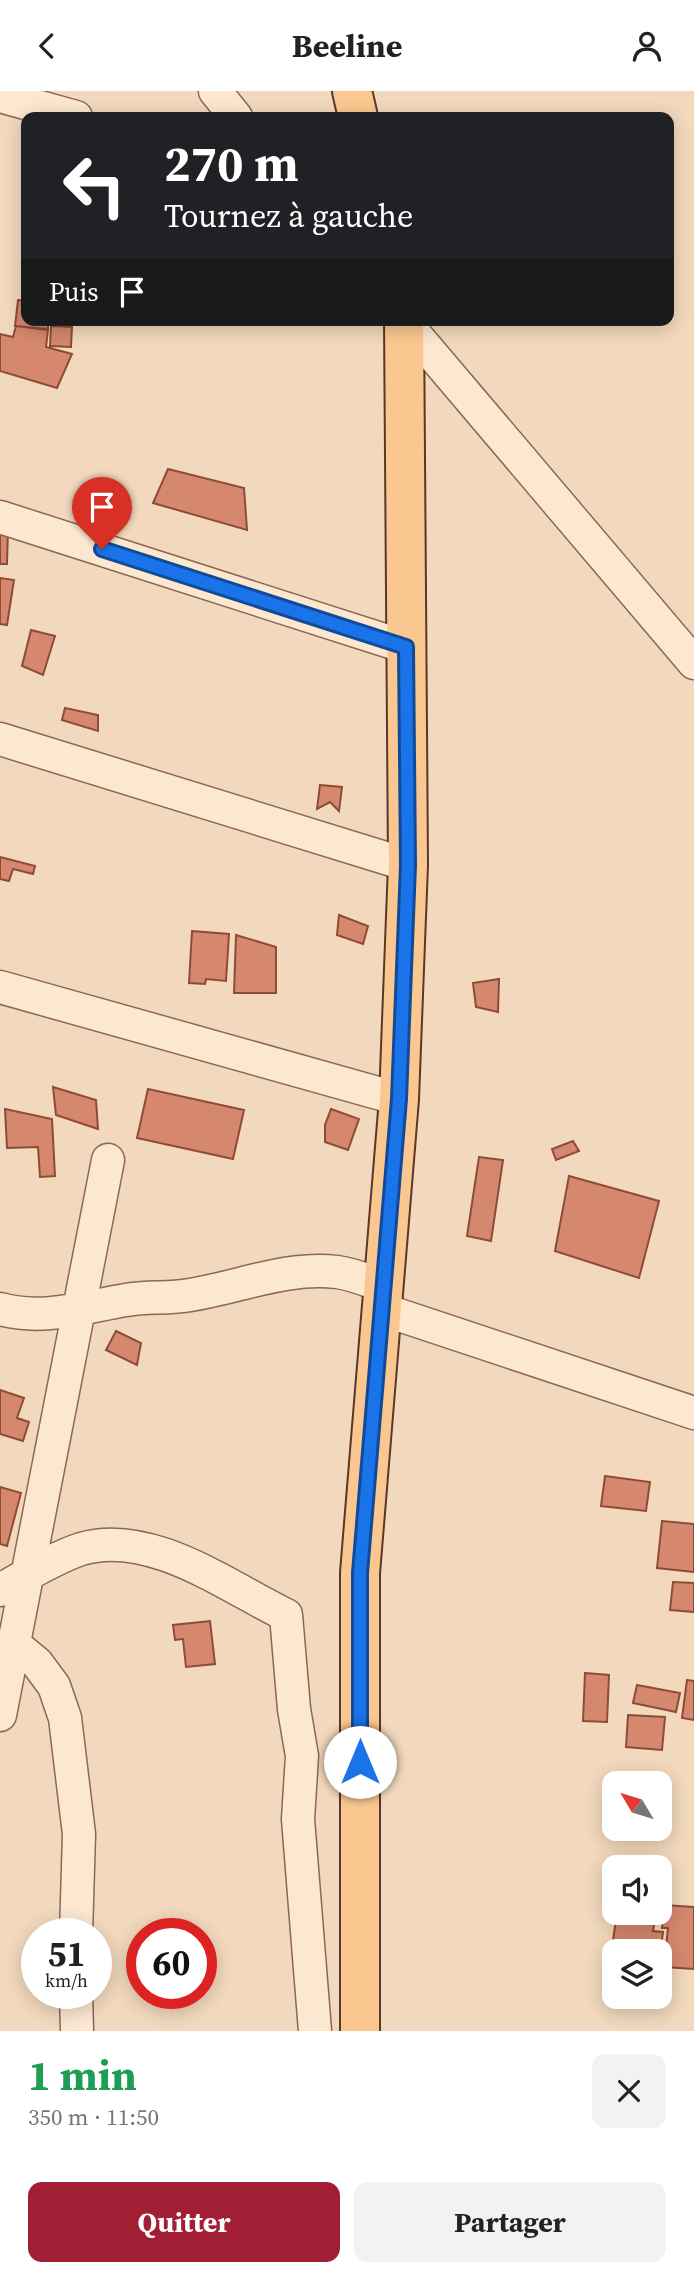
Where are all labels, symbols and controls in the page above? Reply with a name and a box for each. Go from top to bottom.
text: Beeline [292,24,402,68]
icon: back [28,27,66,65]
icon: person [628,27,666,65]
text: 270 m [164,130,299,197]
icon: left [49,140,140,231]
text: Tournez à gauche [164,194,413,238]
icon: arrive [113,273,151,311]
text: Puis [49,274,99,310]
pin [72,477,132,549]
icon: arrive [83,488,121,526]
position arrow [323,1725,397,1799]
north arrow [602,1771,672,1841]
map controls [602,1771,672,2009]
button: sound [602,1855,672,1925]
speed limit sign: 60 [126,1918,217,2009]
text: 51 [48,1930,85,1978]
button: layers [602,1939,672,2009]
text: km/h [45,1968,88,1993]
text: 1 min [28,2046,137,2104]
button: close [592,2054,666,2128]
text: 350 m · 11:50 [28,2101,159,2133]
button: Quitter [28,2182,340,2262]
button: Partager [354,2182,666,2262]

